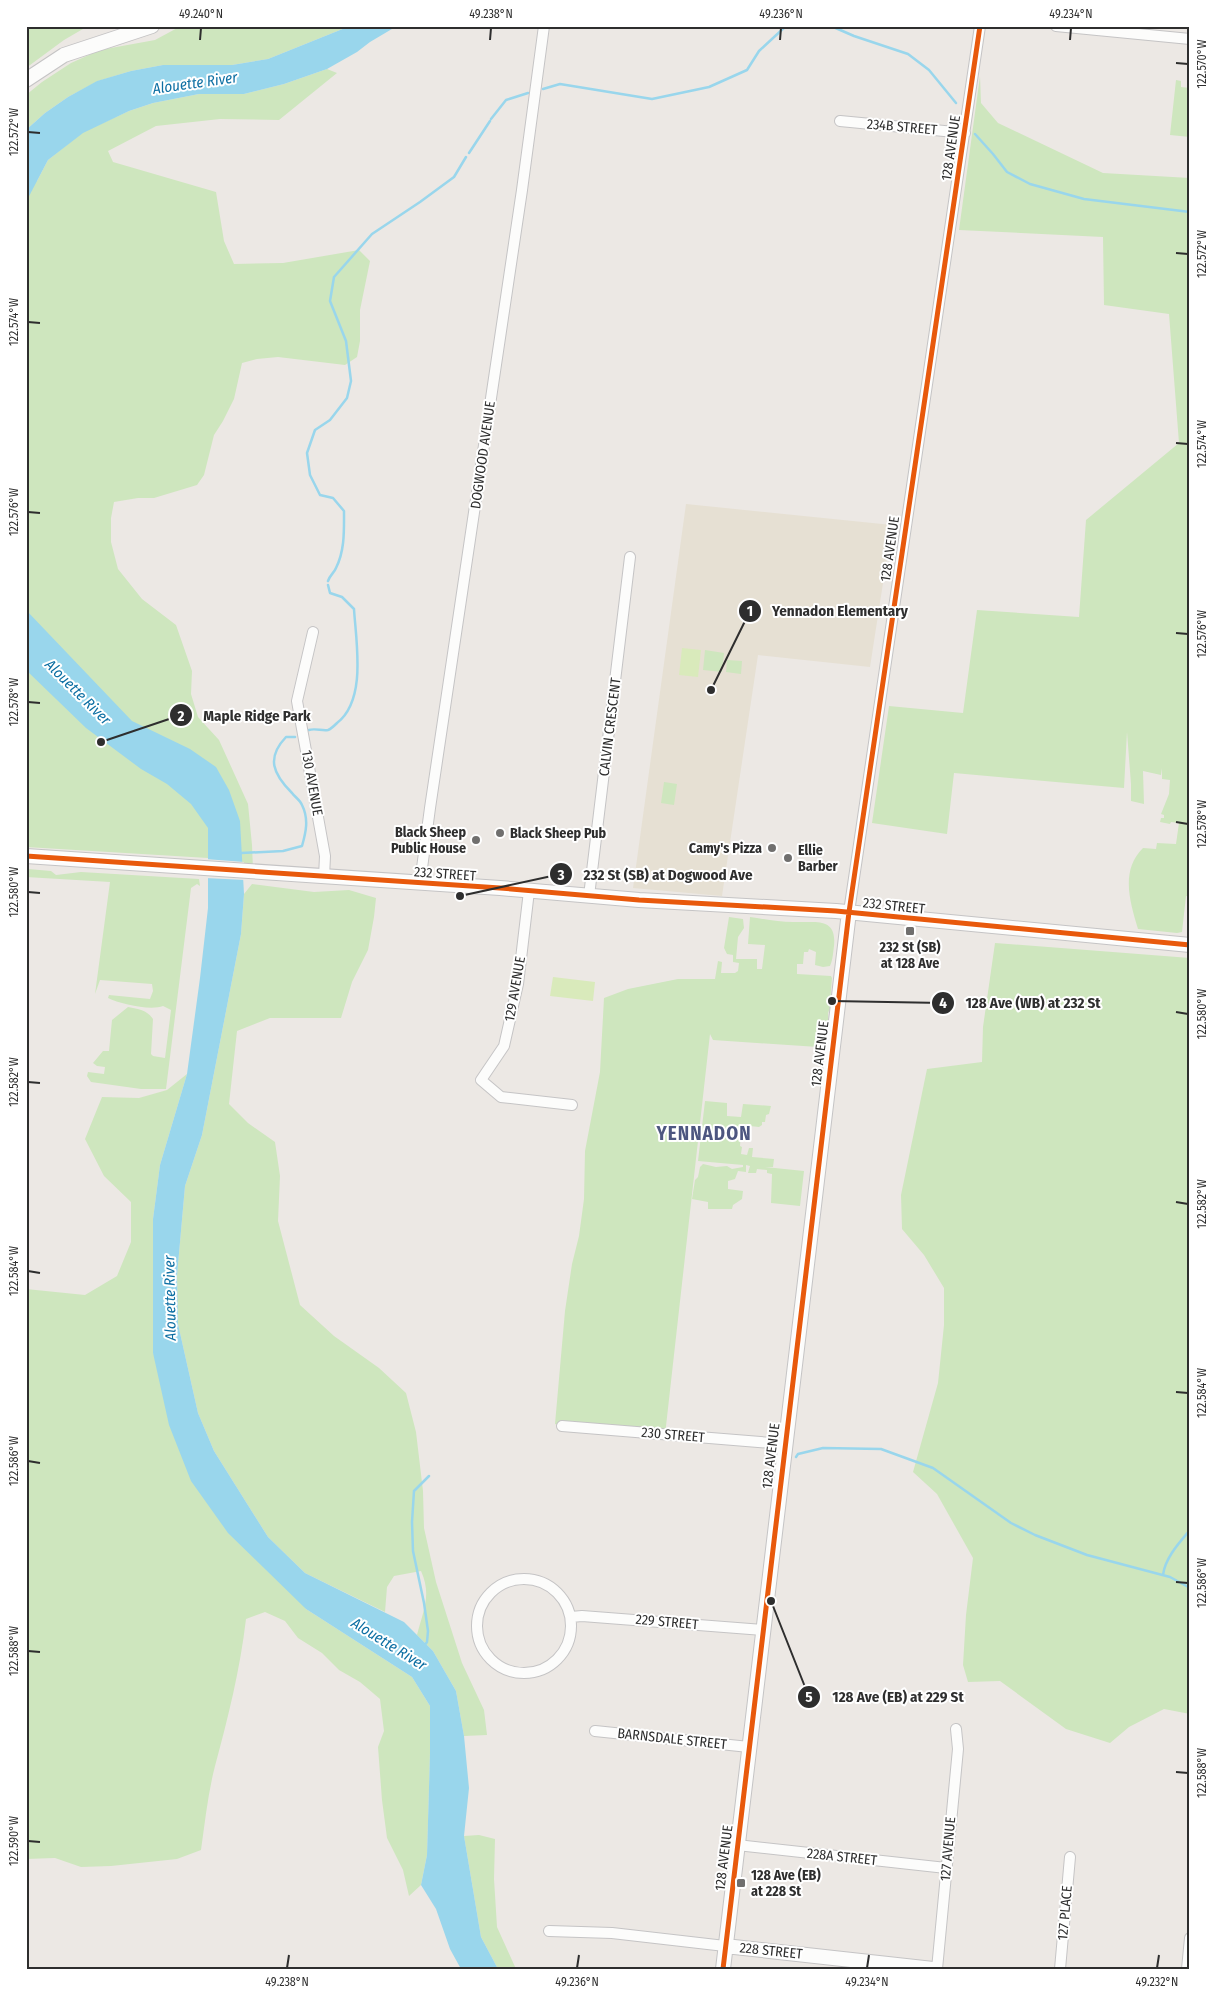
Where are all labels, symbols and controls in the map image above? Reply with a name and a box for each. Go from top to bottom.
text: 49.240°N [179,7,223,21]
text: 49.238°N [469,7,513,21]
text: 49.236°N [759,7,803,21]
text: 49.234°N [1049,7,1093,21]
text: 122.570°W [1195,40,1209,88]
water label: Alouette River [151,68,239,98]
text: 122.572°W [7,108,21,156]
street label: 128 AVENUE [938,114,964,182]
street label: 234B STREET [866,115,938,139]
text: 122.572°W [1195,230,1209,278]
text: 122.574°W [7,298,21,346]
street label: DOGWOOD AVENUE [467,400,499,510]
text: 122.574°W [1195,420,1209,468]
text: 122.576°W [7,488,21,536]
street label: 128 AVENUE [877,515,903,583]
callout: Yennadon Elementary [737,596,918,626]
text: 1 [747,602,753,620]
text: Yennadon Elementary [771,602,909,620]
text: 122.576°W [1195,610,1209,658]
water label: Alouette River [41,655,115,729]
street label: CALVIN CRESCENT [596,676,625,777]
text: 122.578°W [7,678,21,726]
callout: Maple Ridge Park [169,700,321,730]
text: 2 [177,707,185,725]
text: Maple Ridge Park [203,707,311,725]
street label: 130 AVENUE [298,749,326,818]
text: 122.578°W [1195,800,1209,848]
place label: Black Sheep Public House [391,824,466,857]
place label: Black Sheep Pub [510,825,607,842]
marker: Black Sheep Pub [494,827,506,839]
marker: Black Sheep Public House [470,834,482,846]
place label: Camy's Pizza [689,840,762,857]
marker: Camy's Pizza [766,842,778,854]
place label: Ellie Barber [798,842,839,875]
marker: Ellie Barber [782,852,794,864]
callout: 232 St (SB) at Dogwood Ave [548,859,762,889]
street label: 232 STREET [413,863,477,885]
text: 3 [556,866,565,884]
text: 232 St (SB) at Dogwood Ave [582,866,753,884]
text: 122.580°W [7,867,21,917]
street label: 232 STREET [862,894,926,918]
marker: 232 St (SB) at 128 Ave [904,925,916,937]
place label: 232 St (SB) at 128 Ave [879,939,940,972]
street label: 129 AVENUE [501,955,529,1023]
callout: 128 Ave (WB) at 232 St [931,988,1111,1018]
text: 122.580°W [1195,989,1209,1039]
text: 4 [939,994,947,1012]
text: 128 Ave (WB) at 232 St [965,994,1101,1012]
street label: 128 AVENUE [808,1020,833,1088]
text: 122.582°W [7,1057,21,1107]
district label: YENNADON [655,1122,752,1145]
text: 122.582°W [1195,1179,1209,1229]
text: 122.584°W [7,1246,21,1296]
water label: Alouette River [160,1254,180,1342]
text: 122.584°W [1195,1368,1209,1418]
street label: 128 AVENUE [759,1422,784,1490]
street label: 230 STREET [641,1424,706,1446]
text: 122.586°W [7,1436,21,1486]
text: 122.586°W [1195,1558,1209,1608]
street label: 229 STREET [635,1611,699,1633]
water label: Alouette River [347,1613,431,1675]
text: 122.588°W [7,1626,21,1676]
callout: 128 Ave (EB) at 229 St [797,1682,973,1712]
text: 5 [805,1688,813,1706]
text: 128 Ave (EB) at 229 St [832,1688,964,1706]
street label: BARNSDALE STREET [617,1725,728,1753]
text: 122.588°W [1195,1748,1209,1798]
text: 122.590°W [7,1816,21,1866]
street label: 127 AVENUE [937,1816,959,1882]
street label: 128 AVENUE [712,1824,737,1892]
street label: 228A STREET [806,1845,878,1869]
place label: 128 Ave (EB) at 228 St [751,1867,821,1900]
marker: 128 Ave (EB) at 228 St [735,1877,747,1889]
street label: 127 PLACE [1054,1884,1076,1941]
street label: 228 STREET [739,1939,804,1963]
text: 49.238°N [265,1975,309,1989]
text: 49.236°N [555,1975,599,1989]
text: 49.234°N [845,1975,889,1989]
text: 49.232°N [1136,1975,1178,1989]

